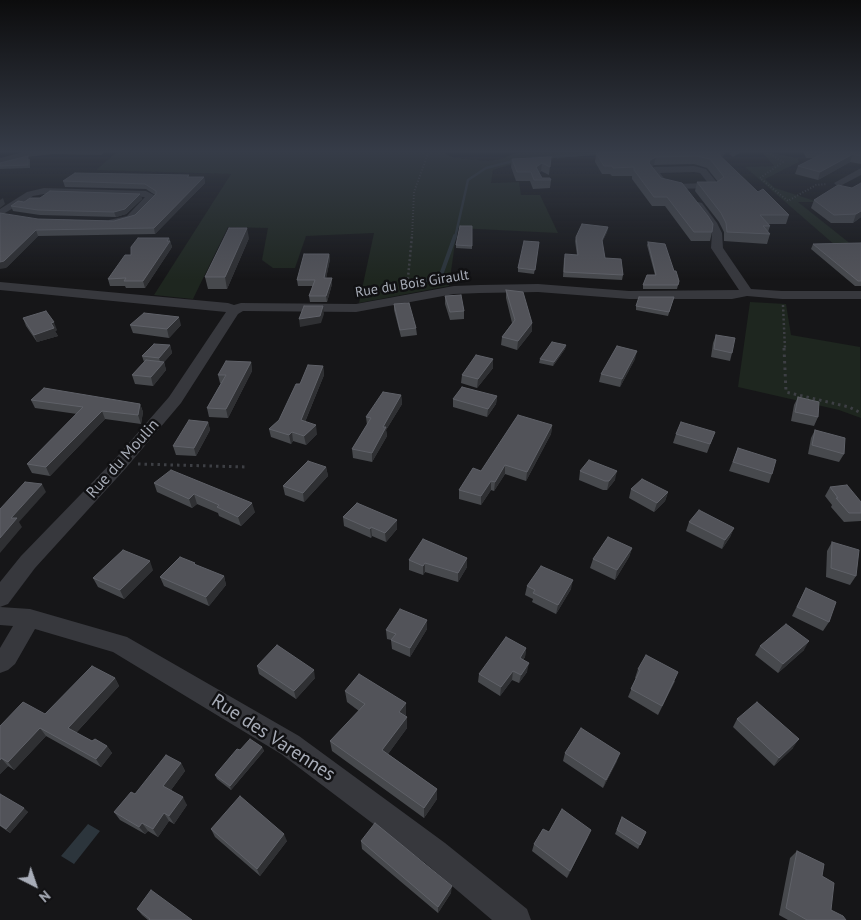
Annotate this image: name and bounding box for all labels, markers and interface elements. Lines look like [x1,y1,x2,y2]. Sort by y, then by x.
street label: Rue du Bois Girault [354,267,470,301]
street label: Rue du Moulin [83,416,163,502]
street label: Rue des Varennes [207,690,339,786]
north arrow [10,860,60,910]
text: N [35,887,54,906]

